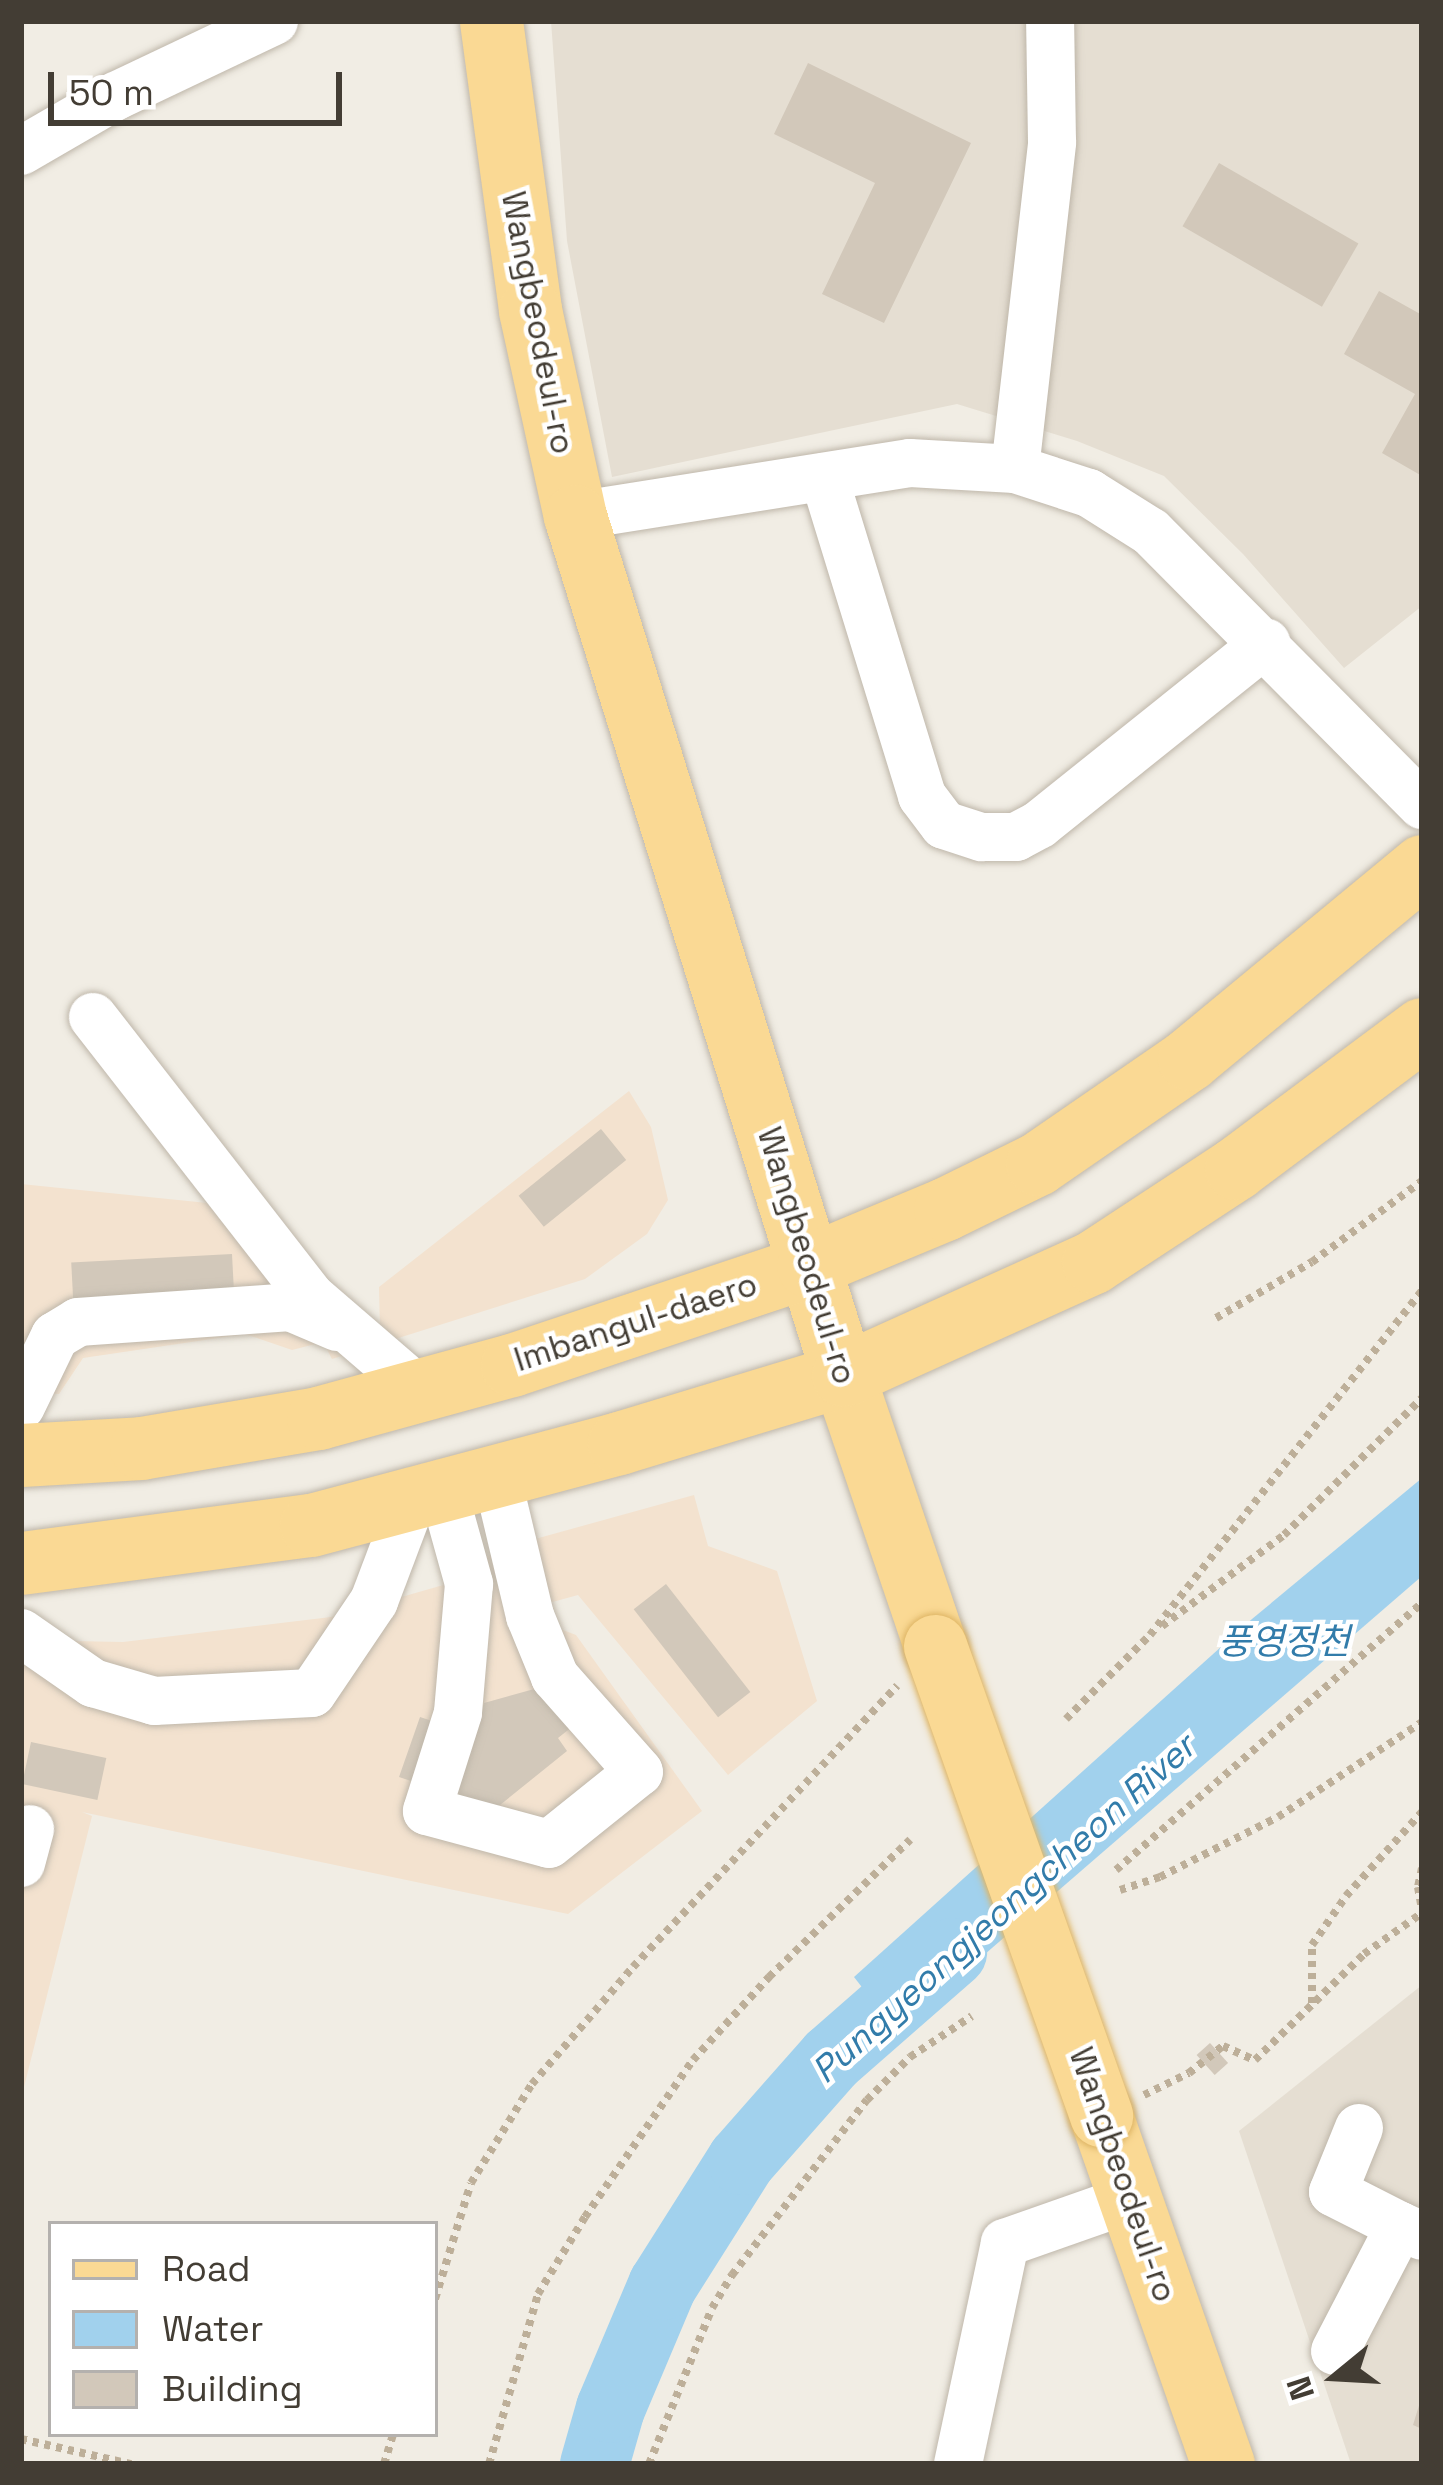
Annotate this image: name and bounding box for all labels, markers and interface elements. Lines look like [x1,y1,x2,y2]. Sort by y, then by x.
scale bar [54,48,348,122]
text: 50 m [69,70,154,116]
street label: Wangbeodeul-ro [492,188,582,458]
street label: Wangbeodeul-ro [748,1123,864,1389]
street label: Imbangul-daero [510,1265,762,1381]
water label: 풍영정천 [1218,1621,1350,1665]
water label: Pungyeongjeongcheon River [803,1725,1205,2093]
street label: Wangbeodeul-ro [1060,2043,1184,2307]
legend [48,2221,438,2437]
text: Road [162,2246,250,2292]
text: Water [162,2306,263,2352]
north arrow [1275,2317,1395,2437]
text: Building [162,2366,303,2412]
text: N [1277,2371,1324,2405]

